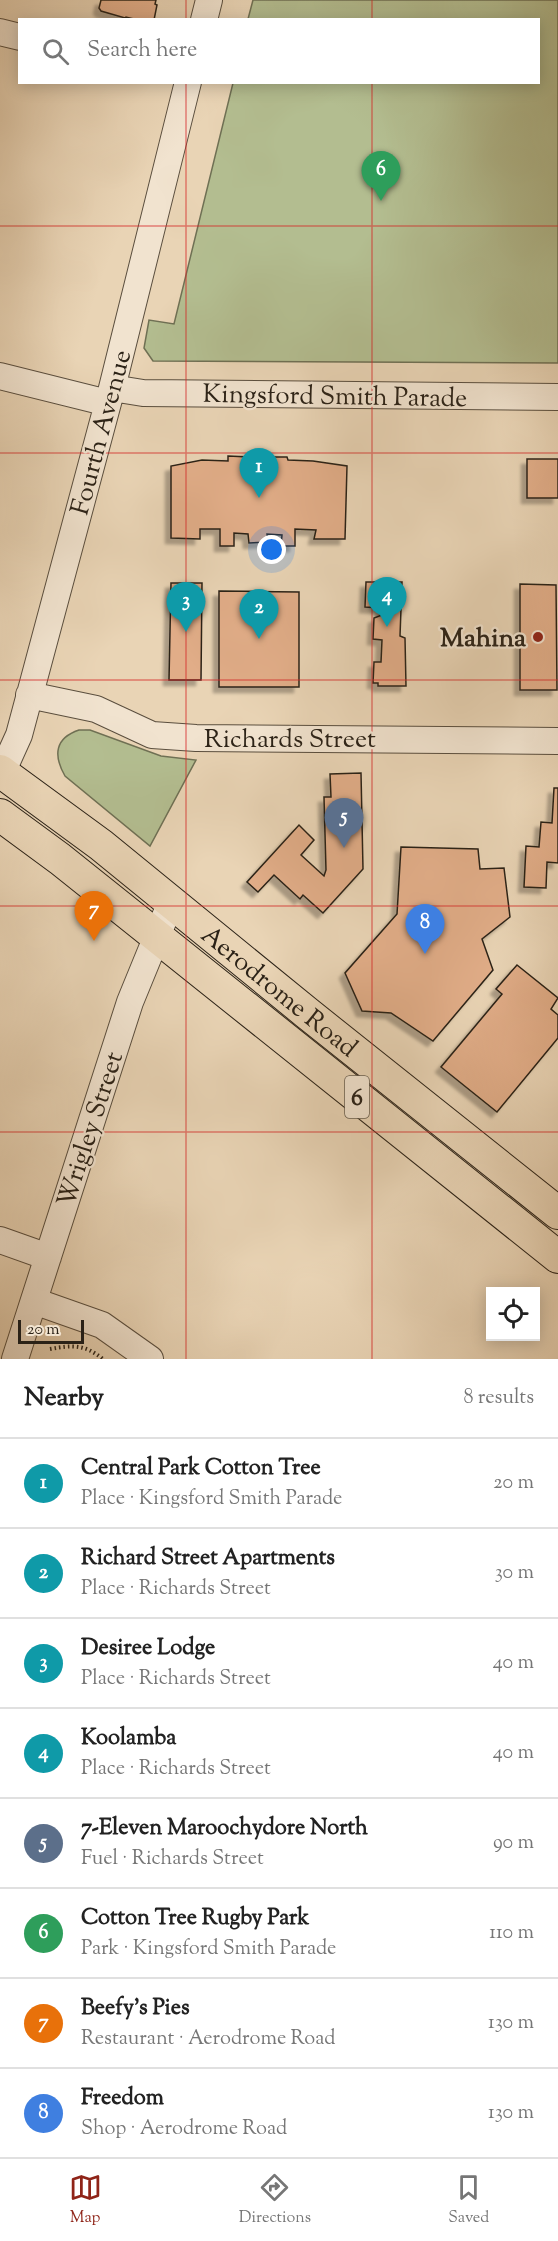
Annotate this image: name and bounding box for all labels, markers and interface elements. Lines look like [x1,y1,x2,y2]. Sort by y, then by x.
search box [18,18,540,84]
icon: search [39,35,72,68]
text: Search here [87,35,197,67]
pin: 6 [362,152,400,201]
street label: Fourth Avenue [63,346,142,519]
street label: Kingsford Smith Parade [202,377,468,418]
pin: 1 [240,448,278,498]
your location [257,535,286,564]
pin: 4 [368,578,406,627]
pin: 3 [166,582,206,632]
pin: 2 [240,590,278,639]
place label: Mahina [440,621,526,658]
marker: Mahina [531,630,545,644]
street label: Richards Street [204,722,376,759]
pin: 5 [324,798,364,848]
pin: 7 [74,892,113,941]
pin: 8 [406,904,444,954]
street label: Aerodrome Road [192,918,365,1068]
street label: Wrigley Street [49,1047,134,1212]
road number: 6 [345,1076,369,1118]
map controls [486,1287,540,1341]
button: locate [486,1287,540,1341]
scale bar [18,1317,84,1344]
text: 20 m [27,1319,60,1342]
text: Nearby [24,1380,104,1417]
text: 8 results [463,1384,534,1413]
text: Central Park Cotton Tree [81,1453,321,1485]
text: 1 [40,1469,47,1498]
text: 20 m [493,1469,534,1498]
text: Place · Kingsford Smith Parade [81,1485,342,1514]
text: Richard Street Apartments [81,1543,335,1575]
text: 2 [39,1559,48,1588]
text: 30 m [495,1559,534,1588]
text: Place · Richards Street [81,1575,271,1604]
text: Desiree Lodge [81,1633,215,1665]
text: 3 [39,1649,48,1678]
text: 40 m [493,1649,534,1678]
text: Place · Richards Street [81,1665,271,1694]
text: Koolamba [81,1723,176,1755]
text: 4 [38,1739,49,1768]
text: 40 m [493,1739,534,1768]
text: Place · Richards Street [81,1755,271,1784]
text: 7-Eleven Maroochydore North [81,1813,368,1845]
text: 5 [40,1829,47,1858]
text: 90 m [493,1829,534,1858]
text: Fuel · Richards Street [81,1845,264,1874]
text: Cotton Tree Rugby Park [81,1903,309,1935]
text: 6 [39,1919,48,1948]
text: 110 m [489,1919,534,1948]
text: Park · Kingsford Smith Parade [81,1935,336,1964]
text: Beefy's Pies [81,1993,190,2025]
text: 7 [38,2009,49,2038]
text: 130 m [488,2009,534,2038]
text: Restaurant · Aerodrome Road [81,2025,335,2054]
text: Freedom [81,2083,164,2115]
text: 8 [39,2099,49,2128]
text: 130 m [488,2099,534,2128]
text: Shop · Aerodrome Road [81,2115,287,2144]
tab: Map [69,2171,102,2230]
tab: Directions [239,2171,311,2230]
tab: Saved [448,2171,489,2230]

